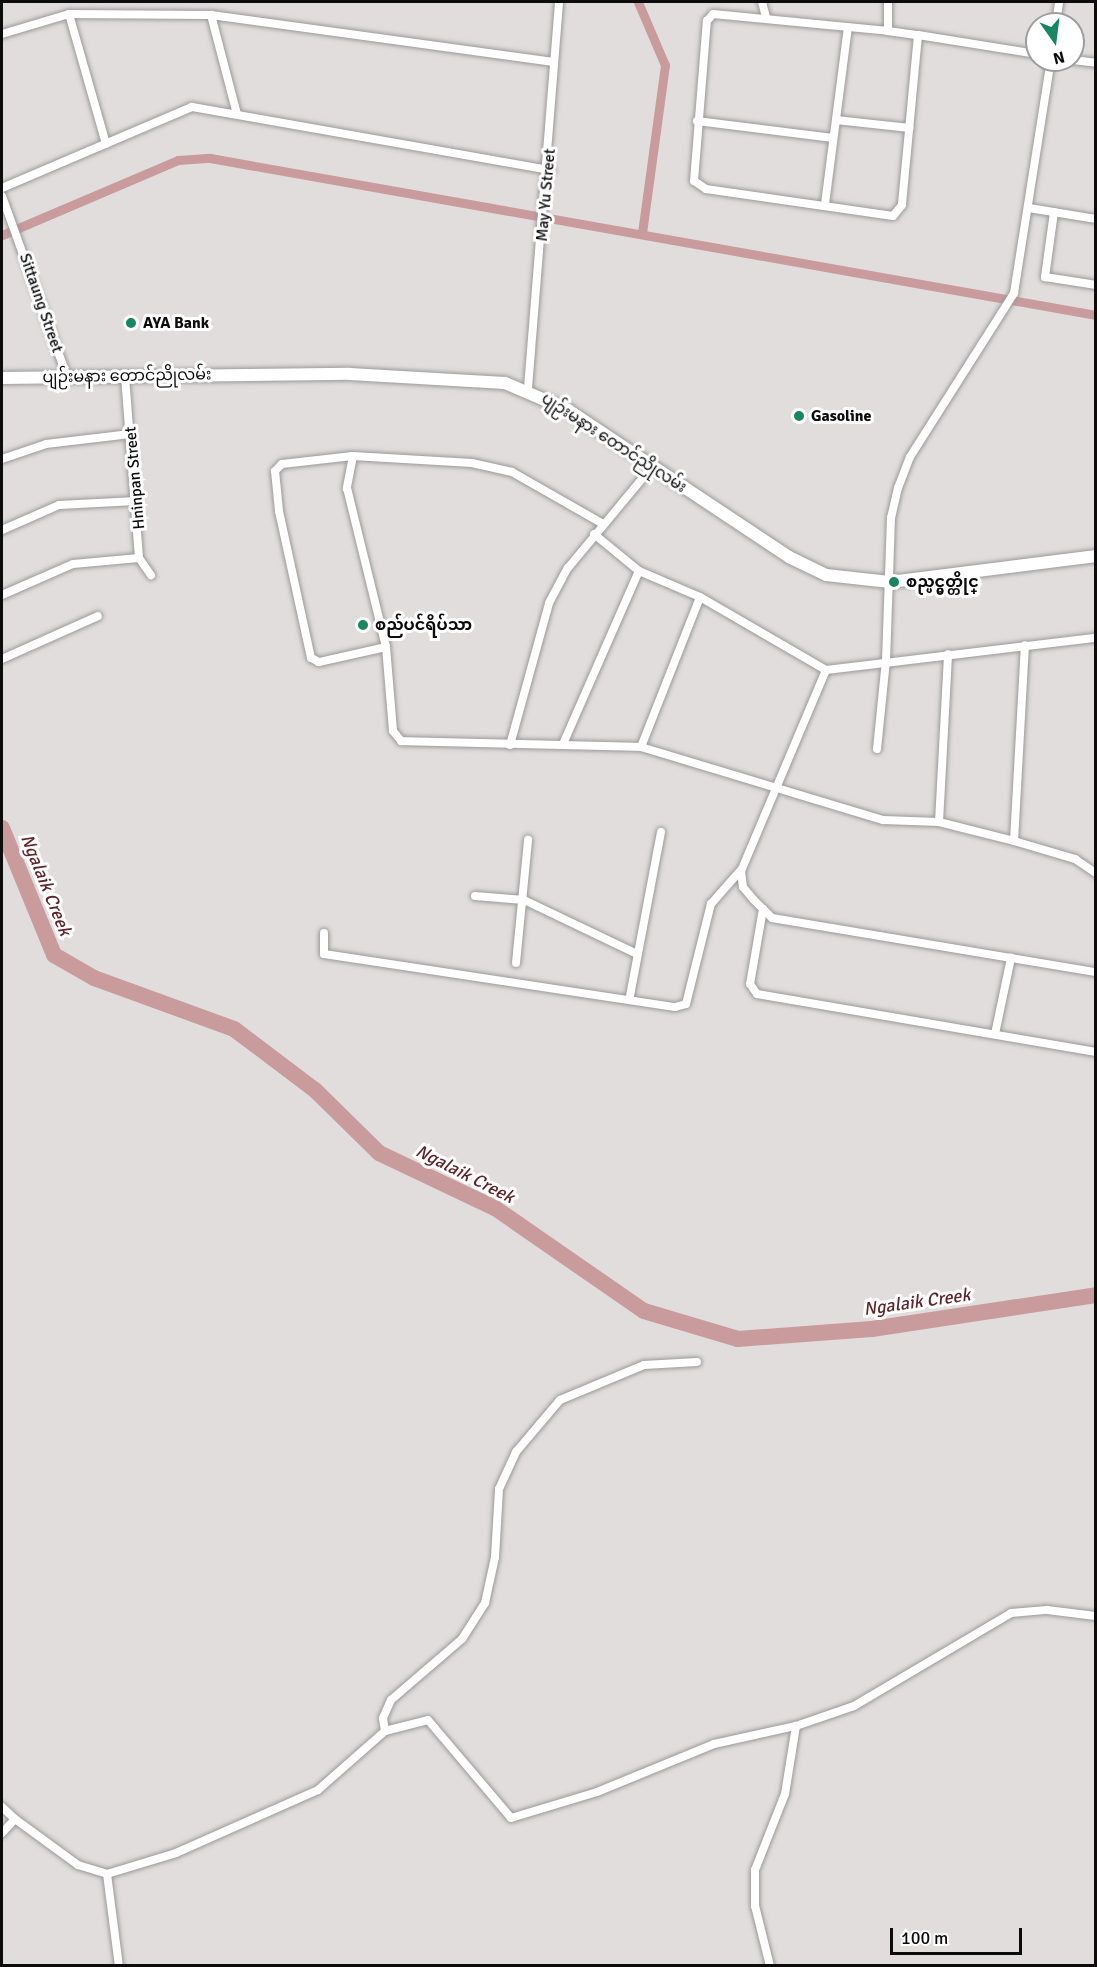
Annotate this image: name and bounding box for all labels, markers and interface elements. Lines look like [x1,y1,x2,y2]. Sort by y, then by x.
north arrow [1025,12,1085,72]
text: N [1051,46,1067,69]
street label: May Yu Street [532,148,560,242]
street label: Sittaung Street [15,251,67,355]
place label: AYA Bank [143,313,209,333]
marker: AYA Bank [124,316,138,330]
street label: ပျဉ်းမနား တောင်ညိုလမ်း [42,365,212,387]
street label: ပျဉ်းမနား တောင်ညိုလမ်း [538,389,690,497]
place label: Gasoline [811,406,871,426]
marker: Gasoline [792,409,806,423]
street label: Hninpan Street [121,426,149,530]
place label: စည္ပင္မွတ္တိုင္ [906,572,979,592]
marker: စည္ပင္မွတ္တိုင္ [887,575,901,589]
place label: စည်ပင်ရိပ်သာ [375,615,472,635]
marker: စည်ပင်ရိပ်သာ [356,618,370,632]
water label: Ngalaik Creek [16,831,76,939]
water label: Ngalaik Creek [412,1140,518,1208]
water label: Ngalaik Creek [862,1284,972,1320]
scale bar [893,1916,1025,1954]
text: 100 m [901,1927,948,1949]

